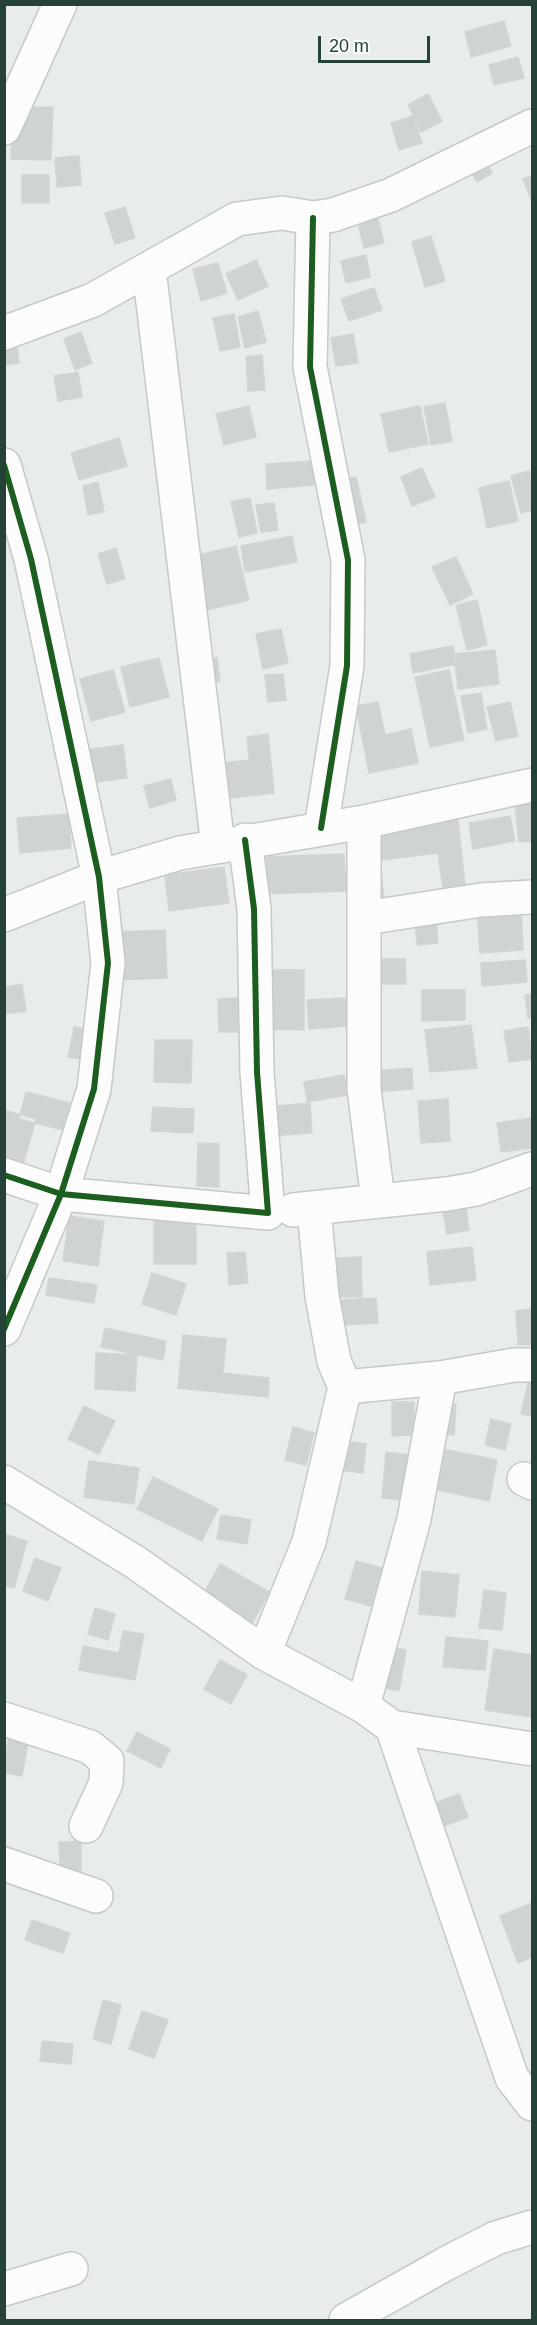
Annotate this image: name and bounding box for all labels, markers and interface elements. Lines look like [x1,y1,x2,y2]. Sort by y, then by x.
scale bar [321,24,434,62]
text: 20 m [329,36,369,56]

